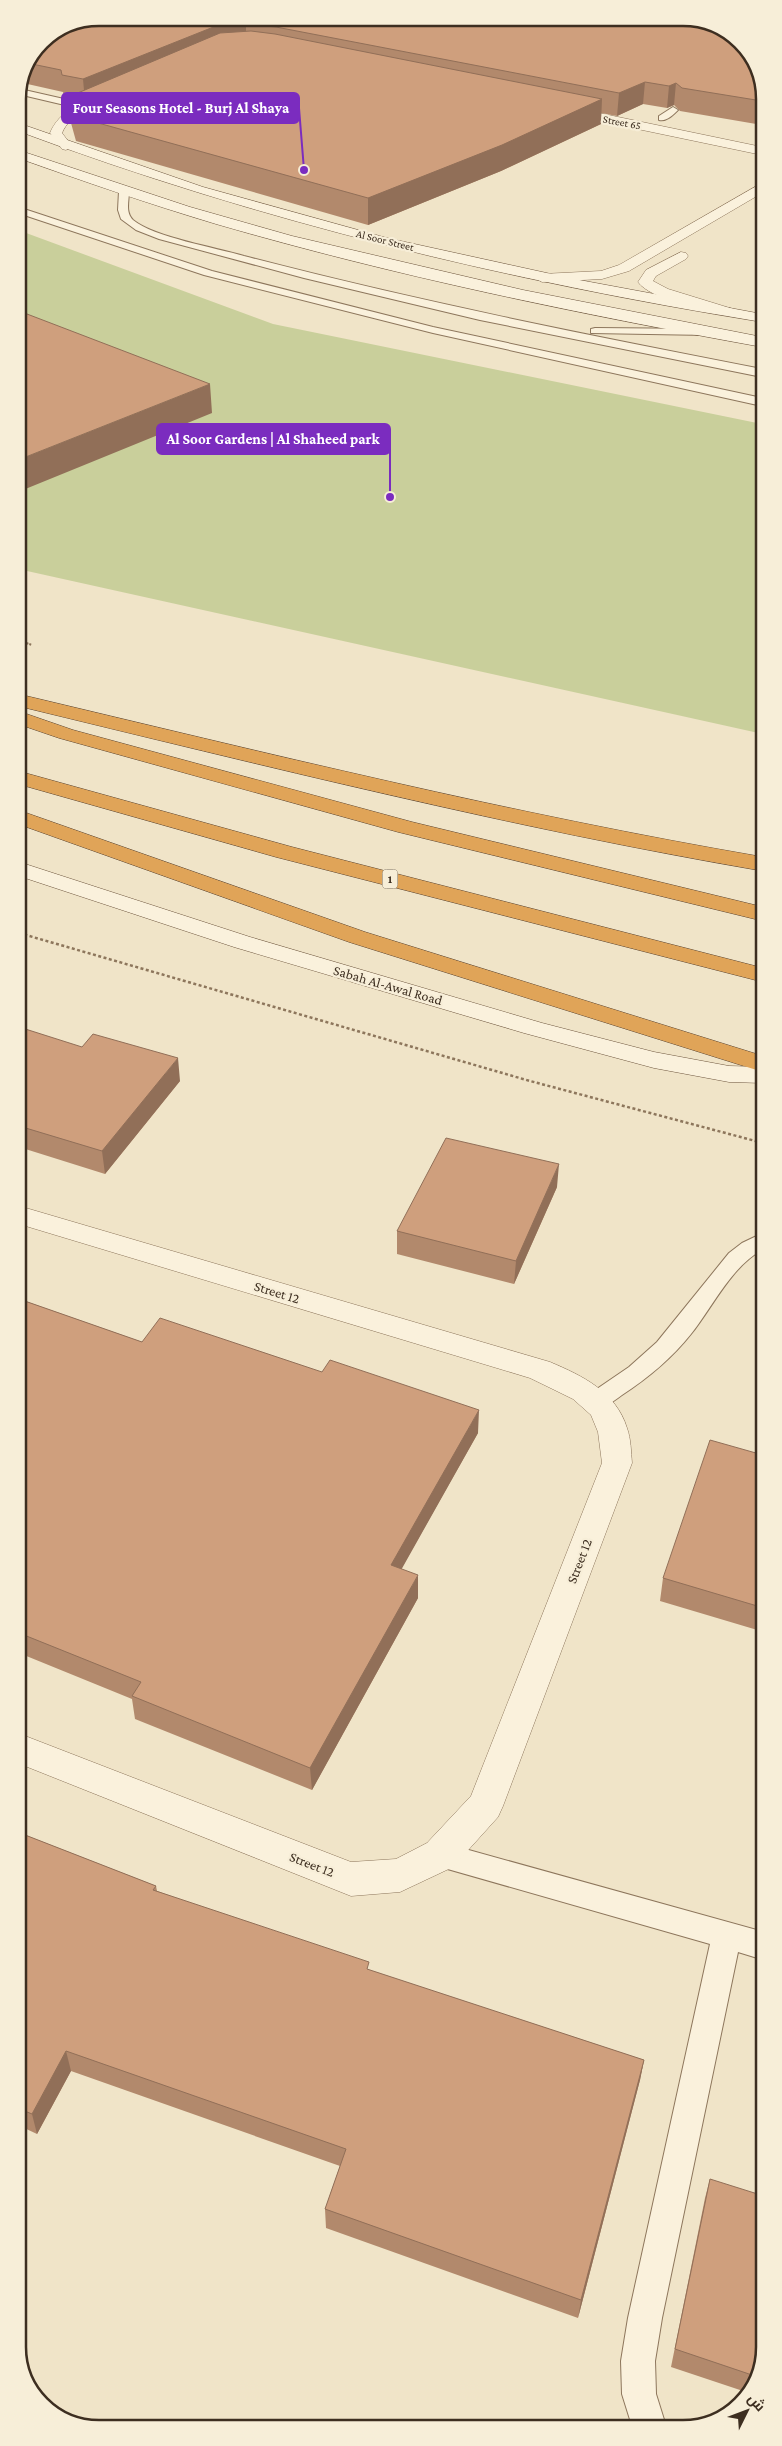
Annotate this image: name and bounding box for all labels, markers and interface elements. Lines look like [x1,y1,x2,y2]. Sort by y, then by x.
callout: Four Seasons Hotel - Burj Al Shaya [62,93,299,123]
text: Four Seasons Hotel - Burj Al Shaya [73,100,290,117]
street label: Street 65 [602,112,642,132]
street label: Al Soor Street [355,227,415,253]
callout: Al Soor Gardens | Al Shaheed park [157,424,390,454]
text: Al Soor Gardens | Al Shaheed park [165,431,380,447]
road number: 1 [382,870,398,889]
street label: Sabah Al-Awal Road [332,962,445,1008]
street label: Street 12 [252,1278,302,1307]
street label: Street 12 [563,1536,595,1586]
street label: Street 12 [287,1848,337,1880]
north arrow [722,2386,772,2436]
text: ش [744,2390,769,2415]

